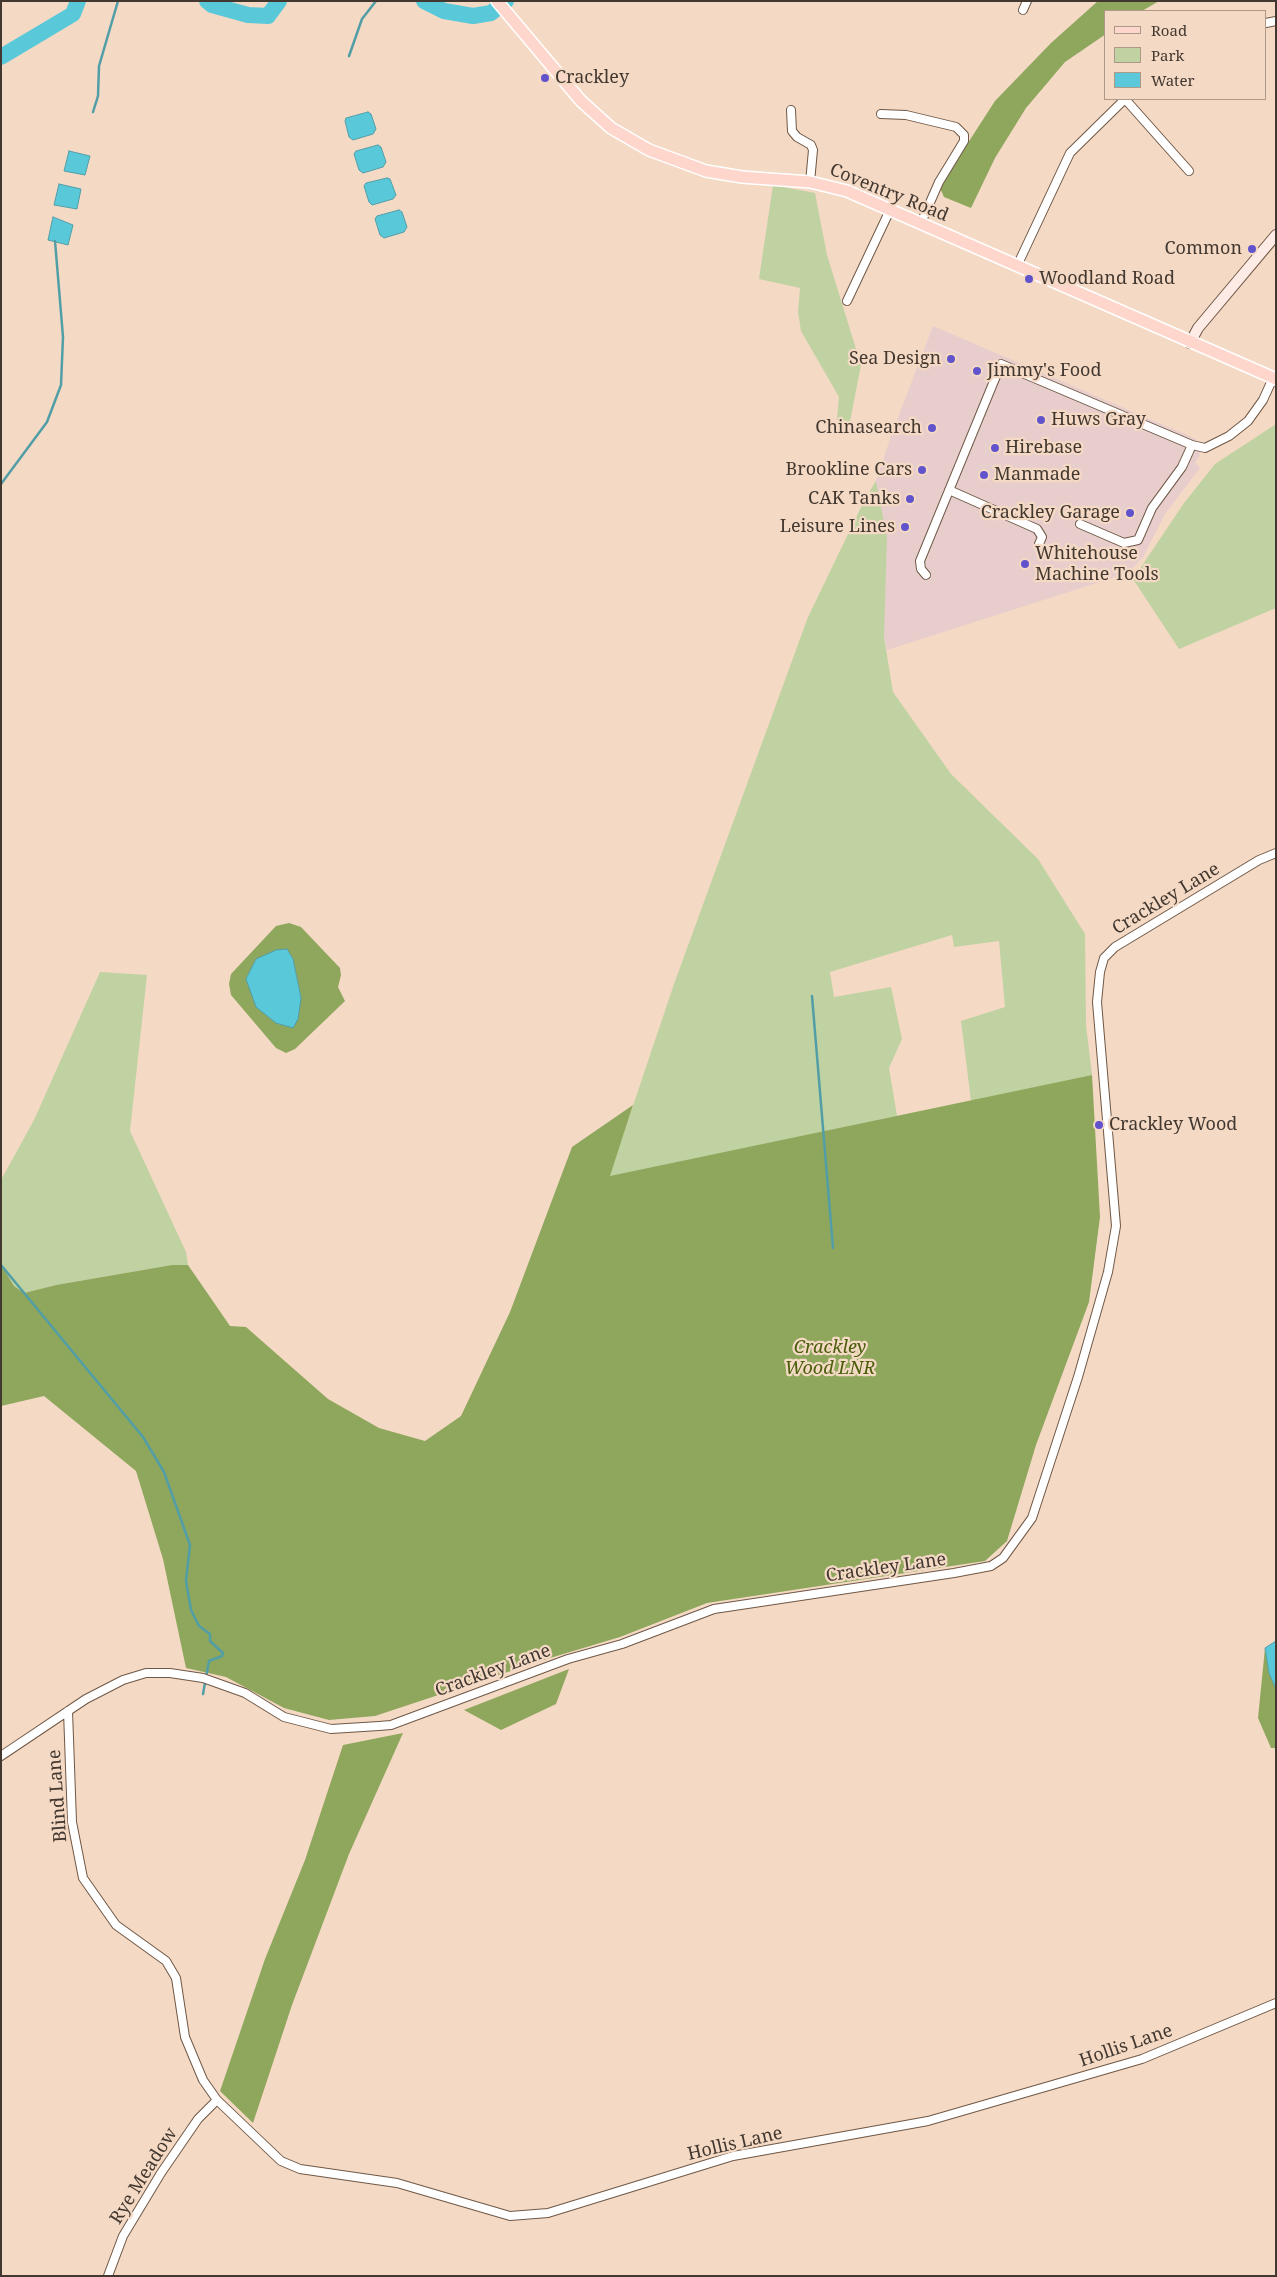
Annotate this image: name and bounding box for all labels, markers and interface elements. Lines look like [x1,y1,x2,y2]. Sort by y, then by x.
legend [1104,10,1267,100]
text: Road [1151,20,1187,40]
text: Park [1151,45,1184,65]
place label: Crackley [555,67,629,89]
text: Water [1151,70,1194,90]
marker: Crackley [539,72,551,84]
street label: Coventry Road [826,159,952,227]
place label: Common [1165,238,1242,260]
marker: Common [1246,243,1258,255]
place label: Woodland Road [1039,268,1175,290]
marker: Woodland Road [1023,273,1035,285]
place label: Sea Design [849,348,941,370]
marker: Sea Design [945,353,957,365]
place label: Jimmy's Food [987,360,1101,382]
marker: Jimmy's Food [971,365,983,377]
place label: Huws Gray [1051,409,1146,431]
marker: Huws Gray [1035,414,1047,426]
place label: Chinasearch [815,417,922,439]
marker: Chinasearch [926,422,938,434]
place label: Hirebase [1005,437,1082,459]
marker: Hirebase [989,442,1001,454]
place label: Brookline Cars [785,459,912,481]
marker: Brookline Cars [916,464,928,476]
place label: Manmade [994,464,1080,486]
marker: Manmade [978,469,990,481]
place label: CAK Tanks [808,488,900,510]
marker: CAK Tanks [904,493,916,505]
place label: Crackley Garage [981,502,1120,524]
marker: Crackley Garage [1124,507,1136,519]
place label: Leisure Lines [780,516,895,538]
marker: Leisure Lines [899,521,911,533]
place label: Whitehouse Machine Tools [1035,543,1159,586]
marker: Whitehouse Machine Tools [1019,558,1031,570]
street label: Crackley Lane [1108,858,1224,940]
place label: Crackley Wood [1109,1114,1237,1136]
marker: Crackley Wood [1093,1119,1105,1131]
park label: Crackley Wood LNR [785,1337,875,1380]
street label: Crackley Lane [824,1549,948,1587]
street label: Crackley Lane [432,1640,554,1702]
street label: Blind Lane [44,1749,72,1843]
street label: Hollis Lane [1077,2020,1175,2072]
street label: Hollis Lane [685,2123,785,2165]
street label: Rye Meadow [106,2124,182,2228]

